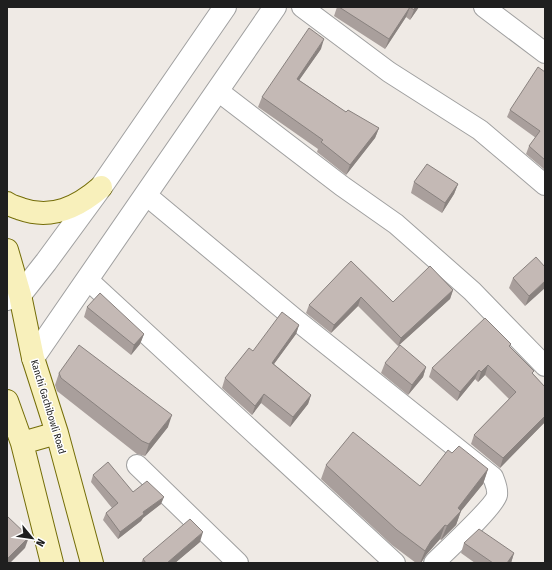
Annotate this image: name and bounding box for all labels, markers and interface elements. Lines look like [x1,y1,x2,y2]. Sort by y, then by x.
street label: Kanchi Gachibowli Road [28,358,68,456]
north arrow [12,518,52,558]
text: N [33,537,48,549]

